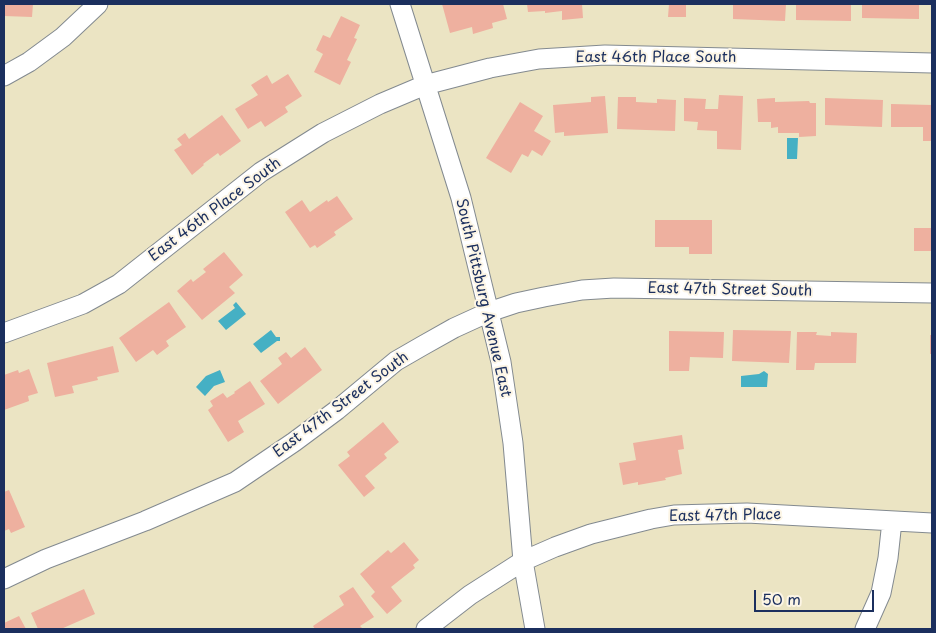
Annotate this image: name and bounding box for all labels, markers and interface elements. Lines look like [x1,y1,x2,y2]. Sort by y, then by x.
street label: East 46th Place South [576,49,736,67]
street label: East 46th Place South [145,154,285,266]
street label: South Pittsburg Avenue East [451,197,515,399]
street label: East 47th Street South [648,280,812,300]
street label: East 47th Street South [270,348,412,462]
street label: East 47th Place [669,506,781,526]
scale bar [756,580,876,612]
text: 50 m [762,587,801,610]

